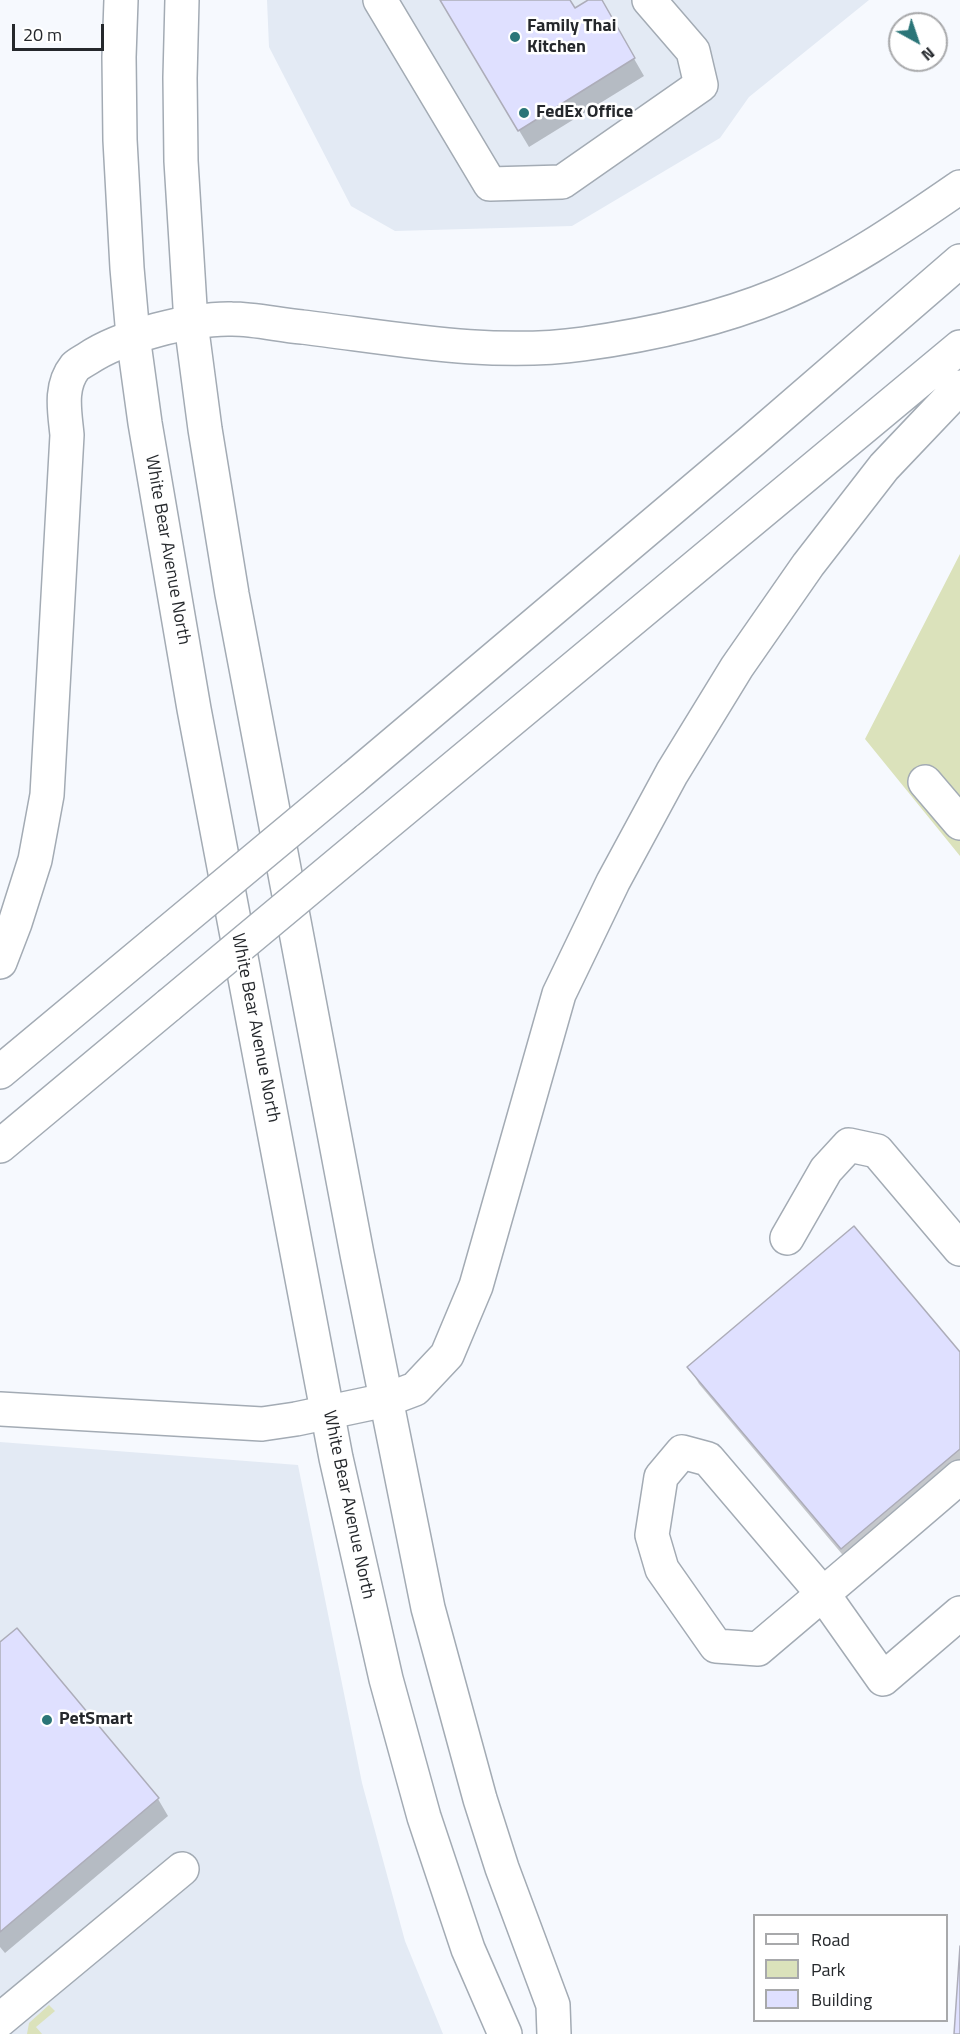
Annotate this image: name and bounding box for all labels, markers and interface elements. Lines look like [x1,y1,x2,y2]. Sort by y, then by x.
scale bar [15,12,106,50]
north arrow [888,12,948,72]
place label: Family Thai Kitchen [527,16,616,58]
text: 20 m [23,21,62,48]
marker: Family Thai Kitchen [508,30,522,44]
text: N [916,41,940,67]
place label: FedEx Office [536,102,633,124]
marker: FedEx Office [517,106,531,120]
street label: White Bear Avenue North [140,453,194,647]
street label: White Bear Avenue North [226,932,284,1124]
street label: White Bear Avenue North [317,1409,379,1601]
place label: PetSmart [59,1709,133,1731]
marker: PetSmart [40,1713,54,1727]
legend [753,1914,948,2022]
text: Road [811,1926,850,1953]
text: Park [811,1956,845,1983]
text: Building [811,1986,872,2013]

